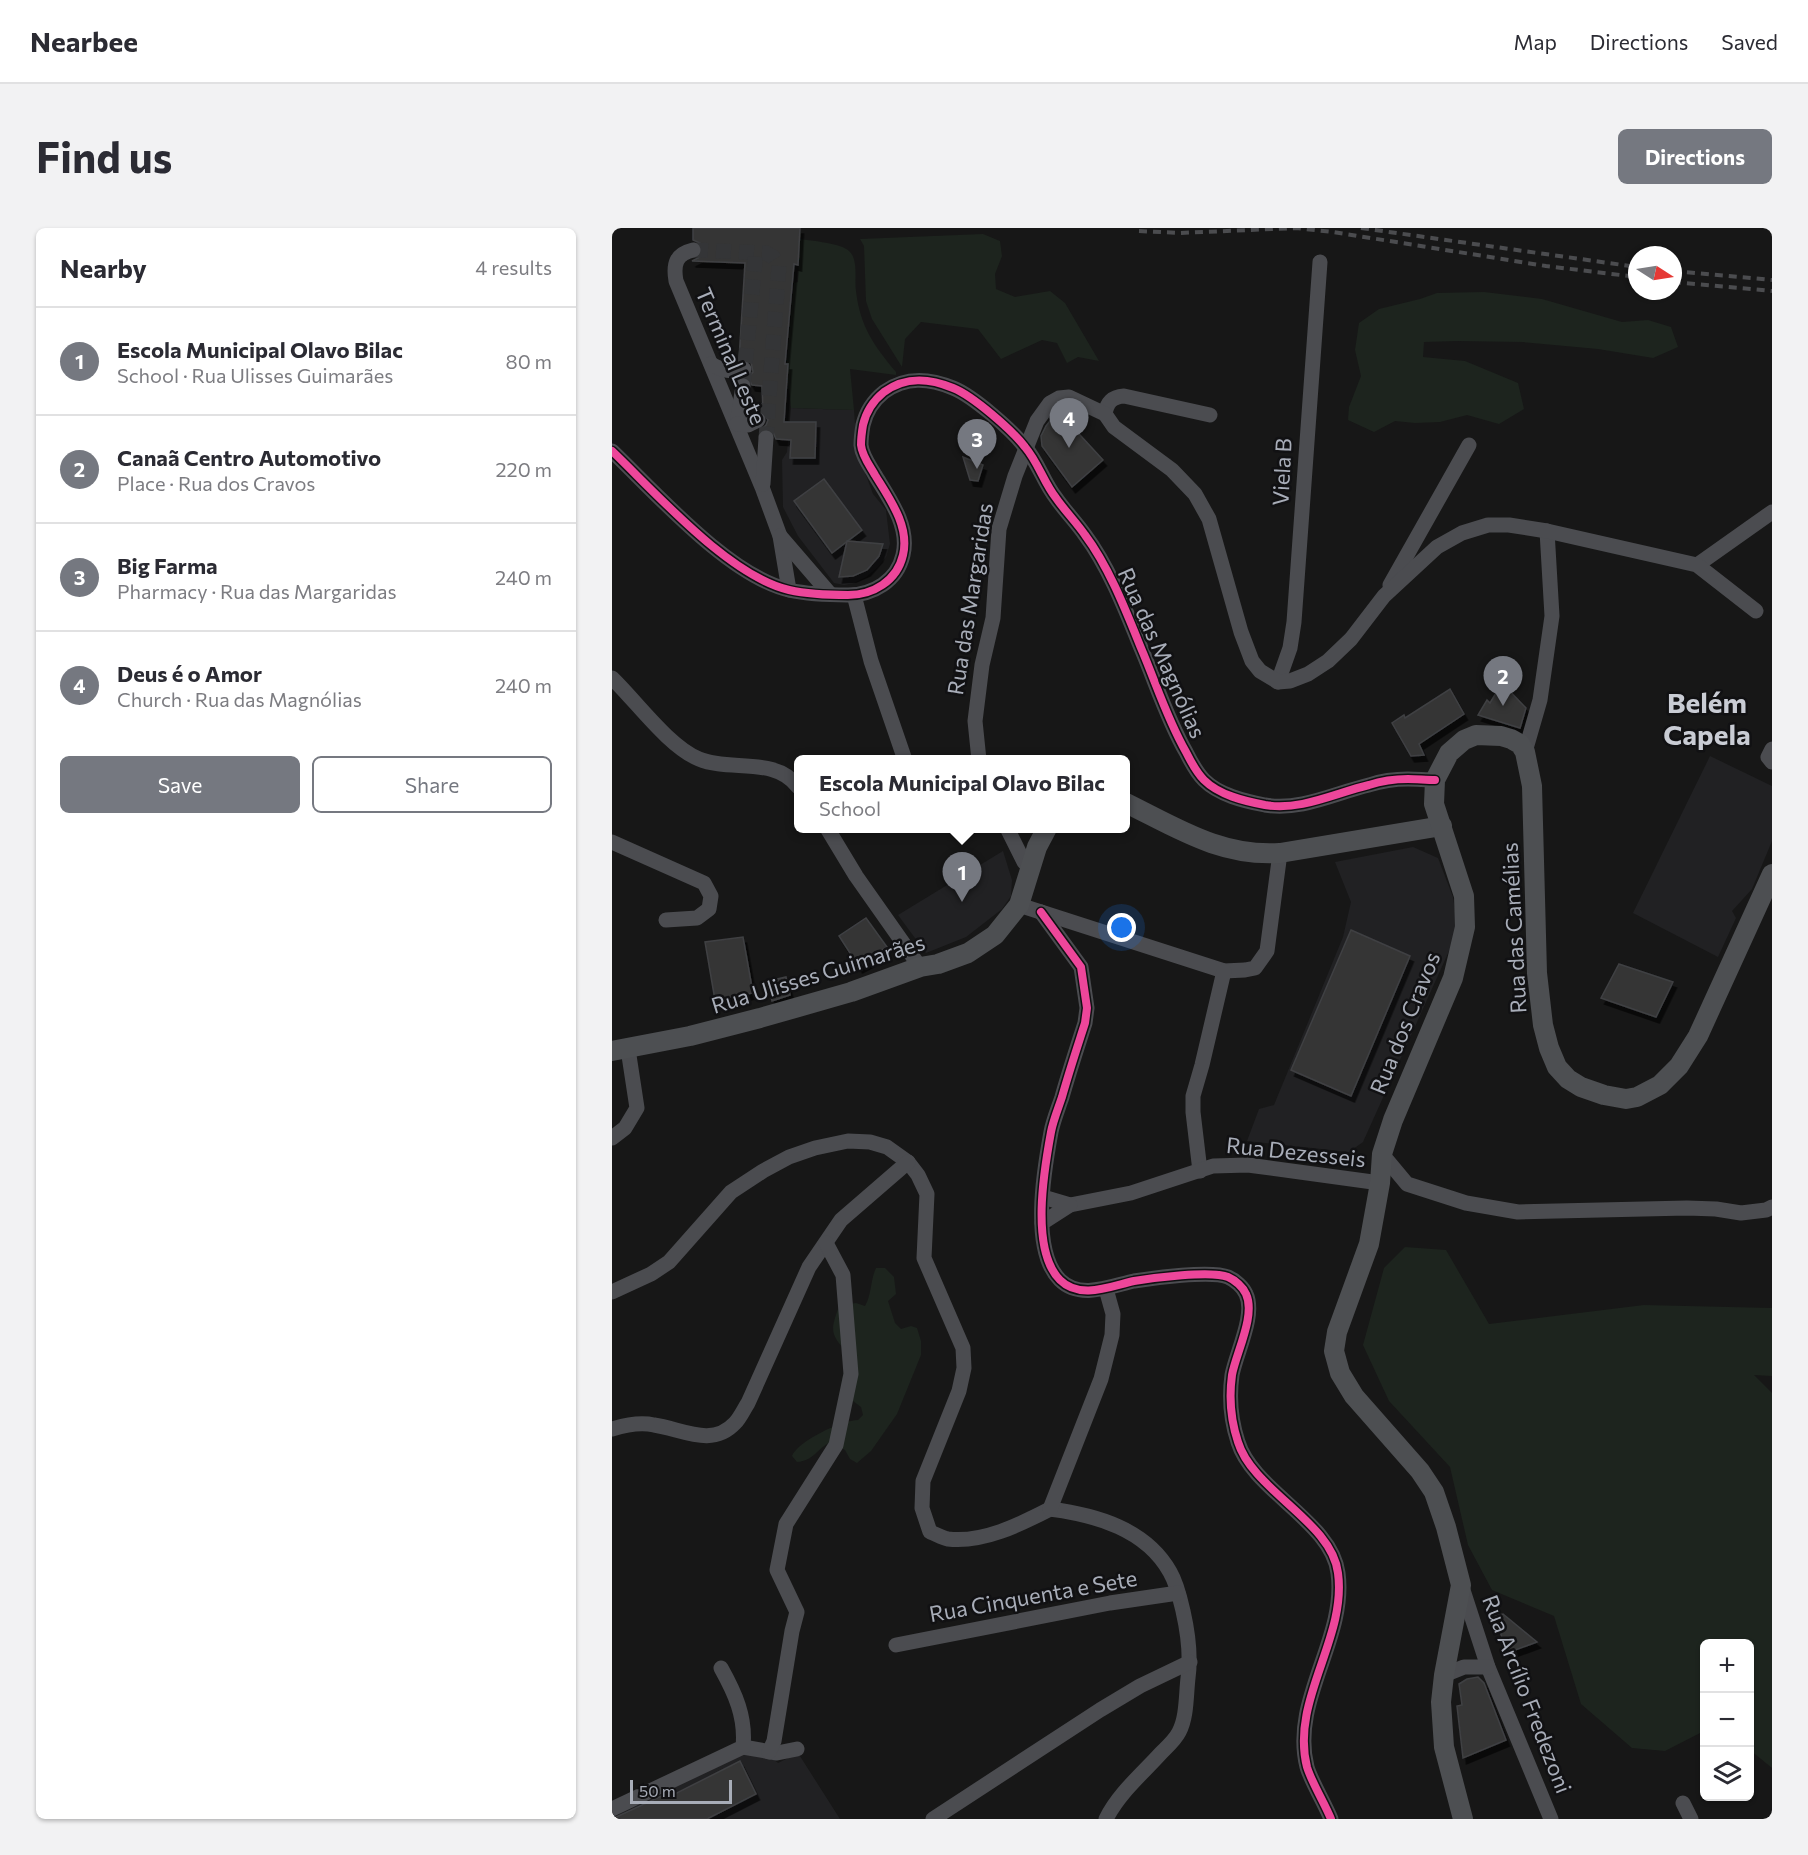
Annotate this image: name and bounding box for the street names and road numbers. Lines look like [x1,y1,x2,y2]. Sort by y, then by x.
street label: Terminal Leste [690,283,772,428]
street label: Viela B [1266,437,1297,507]
street label: Rua das Margaridas [941,501,998,697]
street label: Rua das Magnólias [1113,563,1212,742]
street label: Rua das Camélias [1496,842,1531,1014]
street label: Rua Ulisses Guimarães [708,928,928,1019]
street label: Rua dos Cravos [1364,948,1445,1098]
street label: Rua Dezesseis [1225,1131,1367,1172]
street label: Rua Cinquenta e Sete [927,1564,1139,1627]
street label: Rua Arcílio Fredezoni [1477,1591,1578,1797]

